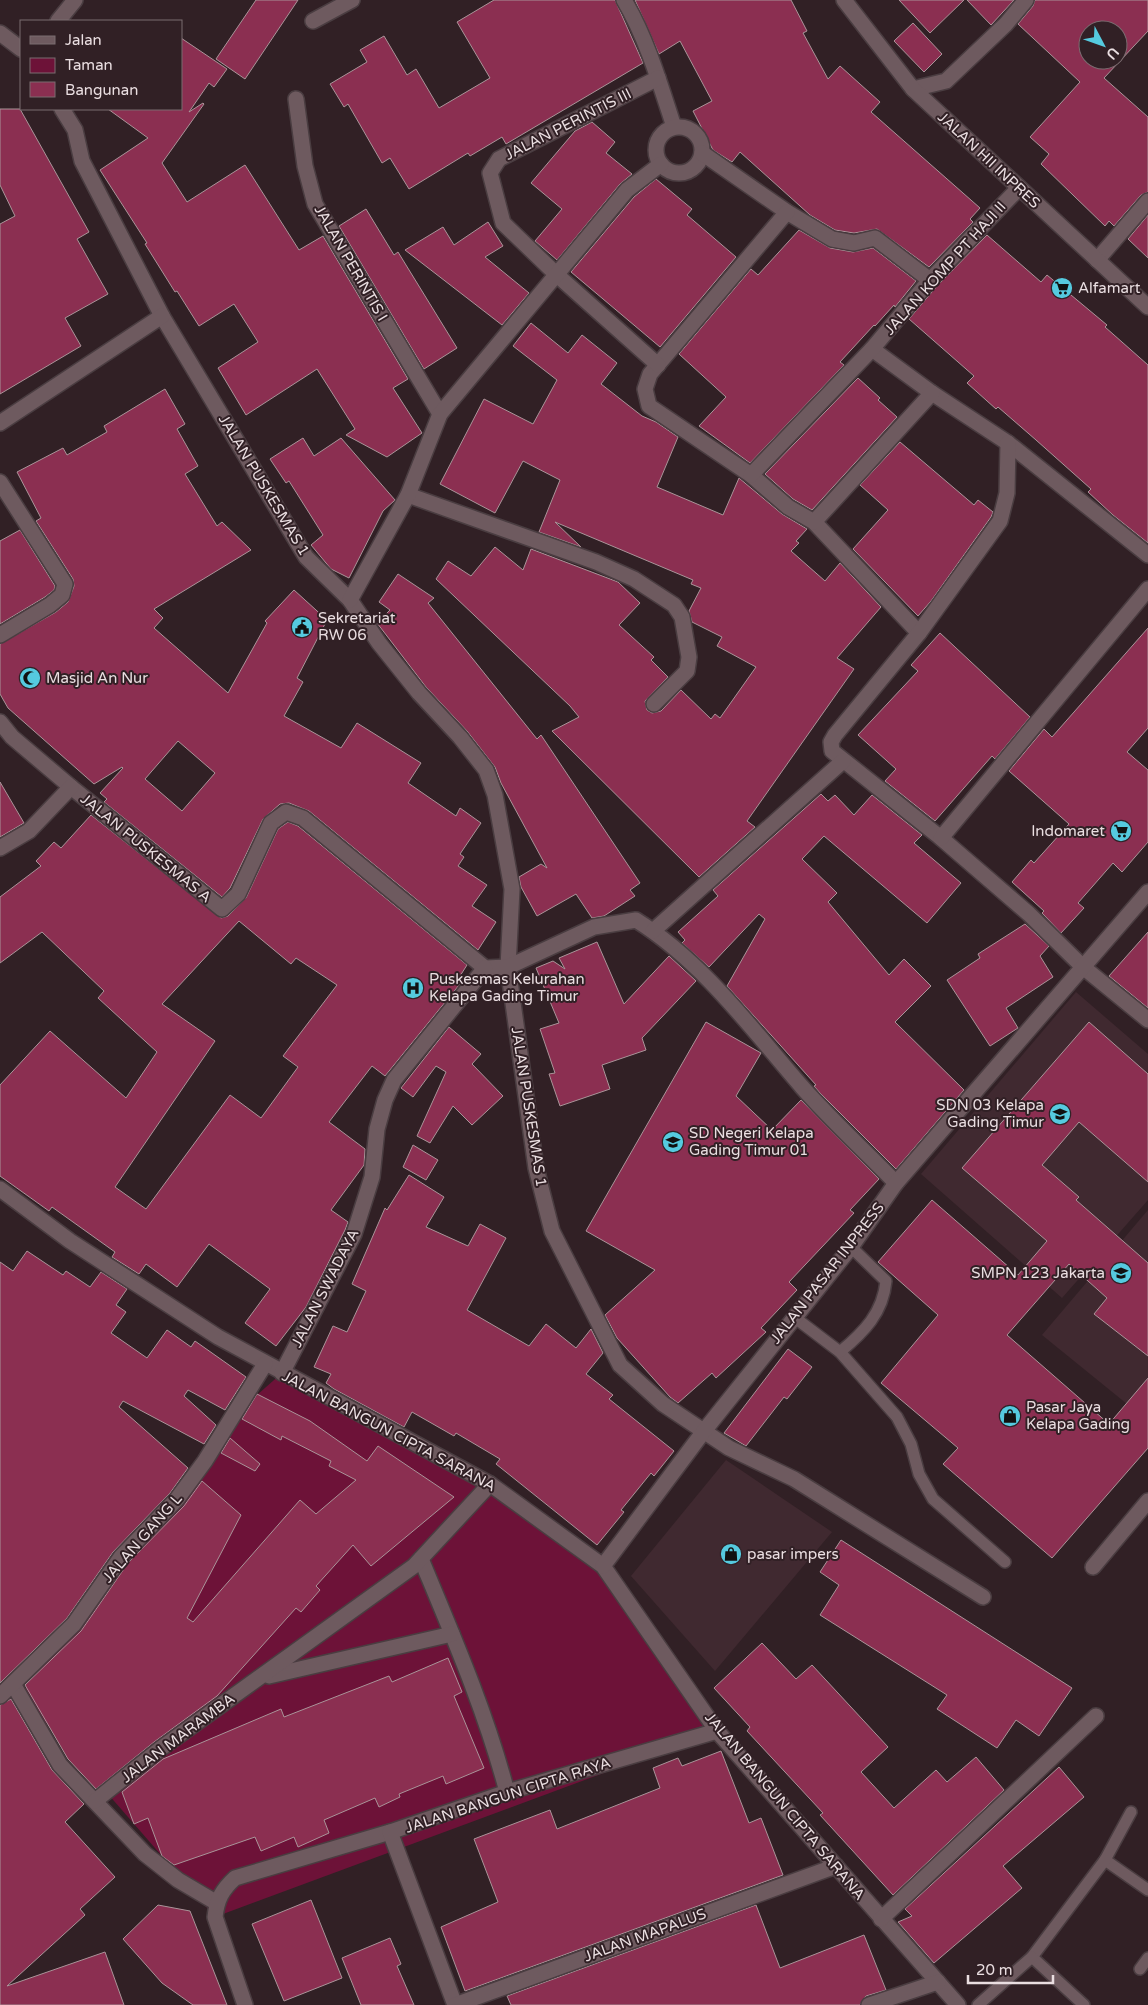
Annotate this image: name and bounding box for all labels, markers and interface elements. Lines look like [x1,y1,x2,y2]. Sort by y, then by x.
legend [20,20,182,110]
north arrow [1078,20,1128,70]
text: Jalan [65,31,102,49]
text: U [1103,44,1122,63]
text: Taman [65,56,113,74]
text: Bangunan [65,81,138,99]
street label: JALAN PERINTIS III [502,84,634,164]
street label: JALAN HII INPRES [934,108,1044,212]
street label: JALAN KOMP PT HAJI II [880,198,1010,338]
street label: JALAN PERINTIS I [310,202,392,324]
supermarket icon: Alfamart [1050,276,1074,300]
place label: Alfamart [1078,279,1141,297]
street label: JALAN PUSKESMAS 1 [215,411,313,559]
place label: Sekretariat RW 06 [318,609,396,644]
public building icon: Sekretariat RW 06 [290,615,314,639]
mosque icon: Masjid An Nur [18,666,42,690]
place label: Masjid An Nur [46,669,148,687]
street label: JALAN PUSKESMAS A [77,790,215,906]
supermarket icon: Indomaret [1109,819,1133,843]
place label: Indomaret [1031,822,1105,840]
place label: Puskesmas Kelurahan Kelapa Gading Timur [429,970,585,1005]
hospital icon: Puskesmas Kelurahan Kelapa Gading Timur [401,976,425,1000]
street label: JALAN PUSKESMAS 1 [507,1026,551,1188]
place label: SDN 03 Kelapa Gading Timur [936,1096,1044,1131]
school or university icon: SDN 03 Kelapa Gading Timur [1048,1102,1072,1126]
place label: SD Negeri Kelapa Gading Timur 01 [689,1124,814,1159]
school or university icon: SD Negeri Kelapa Gading Timur 01 [661,1130,685,1154]
street label: JALAN PASAR INPRESS [766,1199,888,1347]
street label: JALAN SWADAYA [287,1226,363,1350]
school or university icon: SMPN 123 Jakarta [1109,1261,1133,1285]
place label: SMPN 123 Jakarta [971,1264,1105,1282]
street label: JALAN BANGUN CIPTA SARANA [279,1367,499,1495]
place label: Pasar Jaya Kelapa Gading [1026,1398,1130,1433]
shop icon: Pasar Jaya Kelapa Gading [998,1404,1022,1428]
street label: JALAN GANG L [98,1490,186,1586]
shop icon: pasar impers [719,1542,743,1566]
place label: pasar impers [747,1545,839,1563]
street label: JALAN MARAMBA [118,1690,238,1786]
street label: JALAN BANGUN CIPTA SARANA [701,1708,869,1904]
street label: JALAN BANGUN CIPTA RAYA [403,1753,613,1837]
street label: JALAN MAPALUS [581,1904,709,1966]
scale bar [968,1952,1053,1984]
text: 20 m [976,1961,1013,1979]

